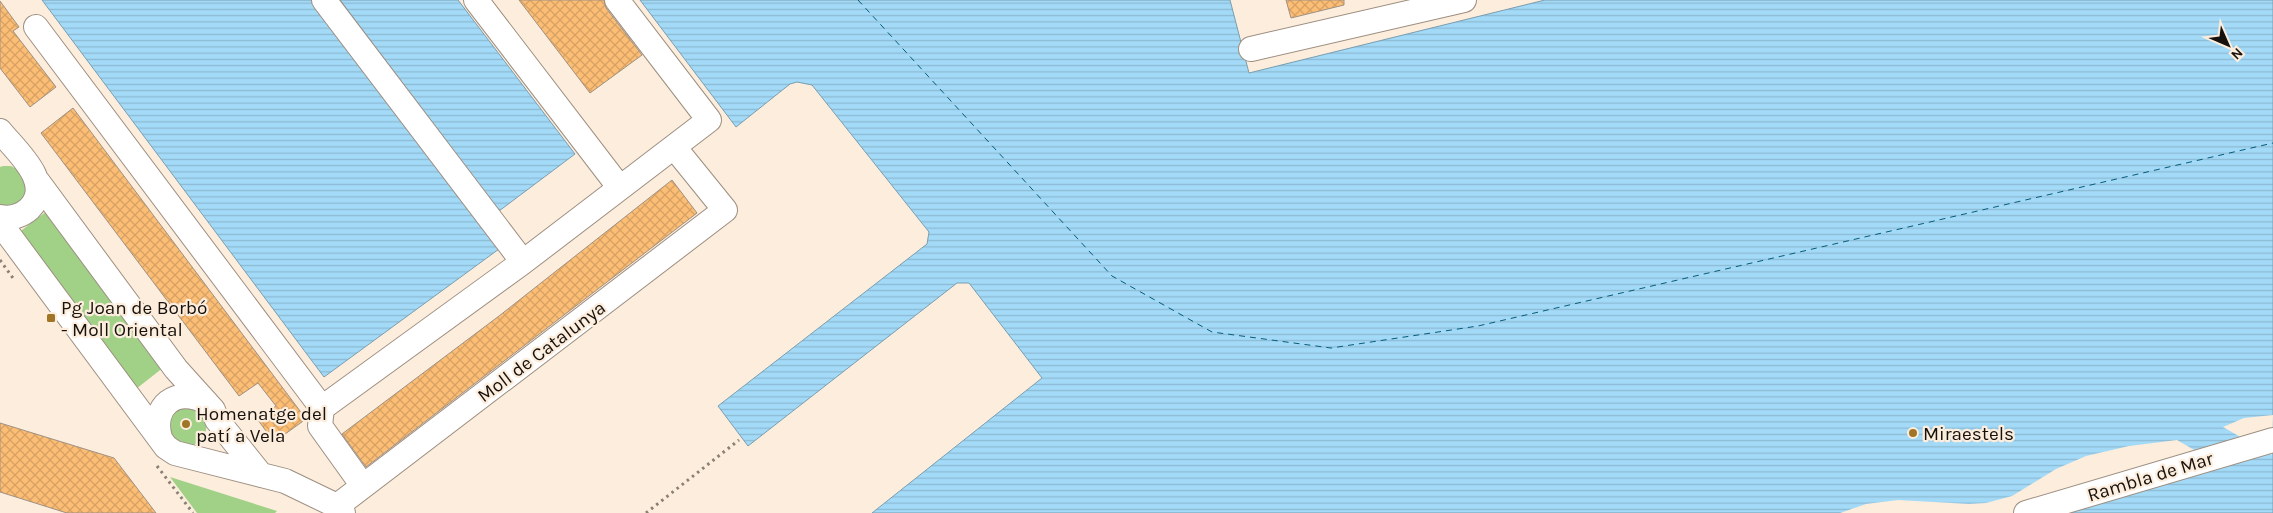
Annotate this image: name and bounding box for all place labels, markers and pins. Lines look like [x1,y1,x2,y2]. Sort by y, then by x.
place label: Pg Joan de Borbó - Moll Oriental [61,297,207,341]
marker: Pg Joan de Borbó - Moll Oriental [45,312,57,324]
place label: Homenatge del patí a Vela [196,403,327,447]
marker: Homenatge del patí a Vela [180,418,192,430]
place label: Miraestels [1923,423,2014,445]
marker: Miraestels [1907,427,1919,439]

